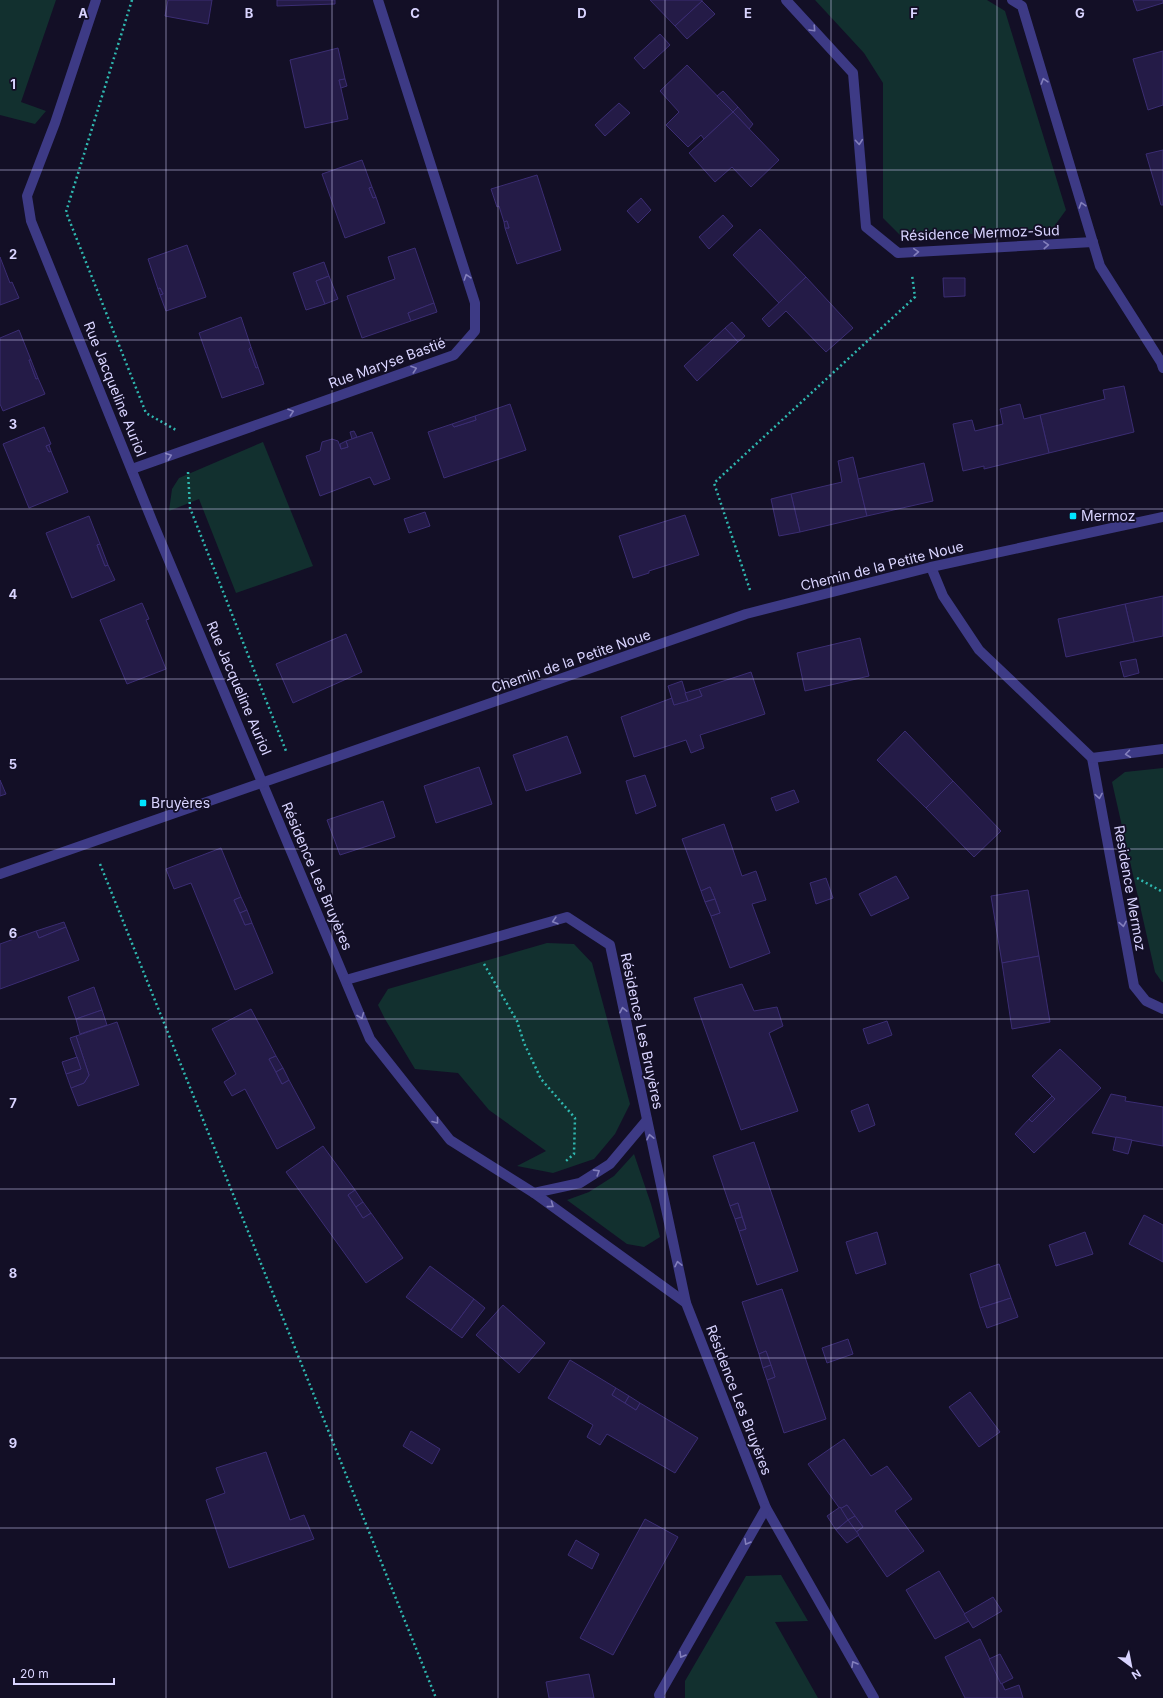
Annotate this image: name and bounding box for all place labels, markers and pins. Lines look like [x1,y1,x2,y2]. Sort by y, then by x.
place label: Mermoz [1081,507,1135,524]
marker: Mermoz [1068,511,1078,521]
place label: Bruyères [151,794,210,811]
marker: Bruyères [138,798,148,808]

